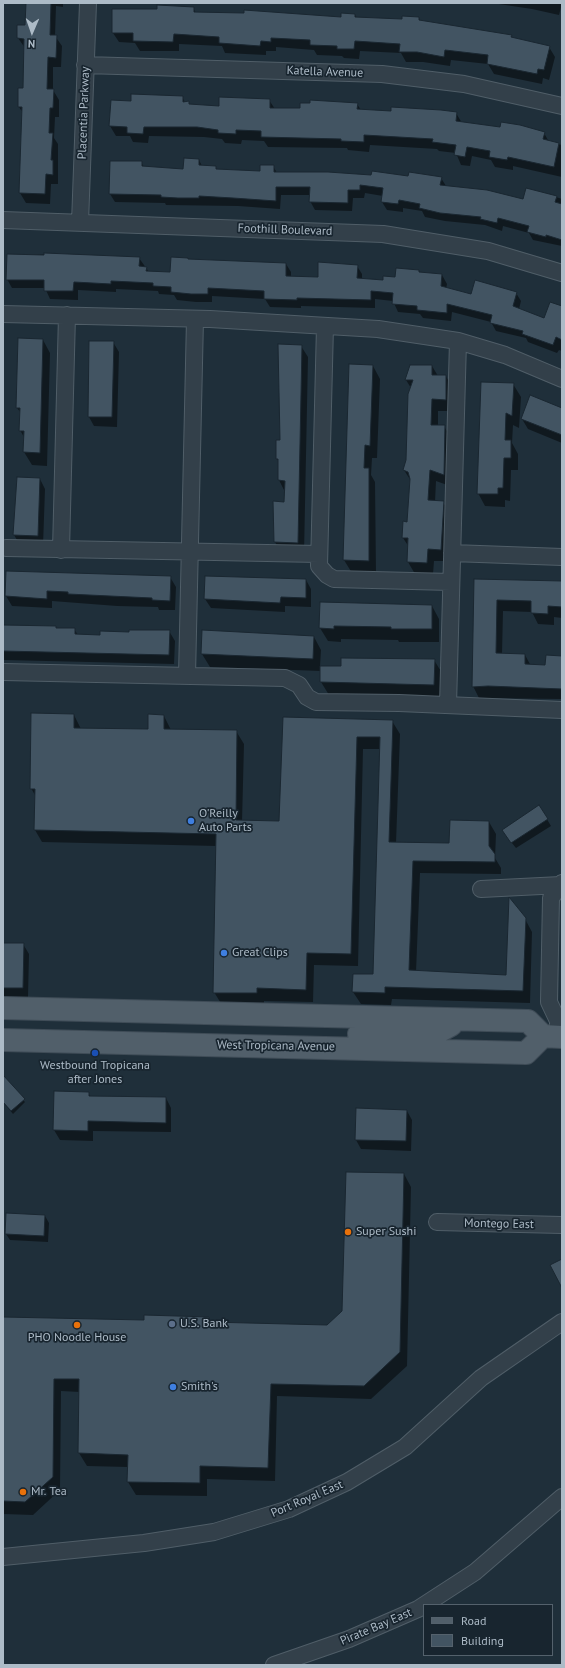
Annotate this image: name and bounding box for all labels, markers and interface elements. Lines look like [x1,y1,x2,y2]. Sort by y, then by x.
north arrow [12,12,52,52]
text: N [28,37,35,51]
street label: Katella Avenue [286,63,364,81]
street label: Placentia Parkway [75,66,93,160]
street label: Foothill Boulevard [237,221,333,239]
place label: O'Reilly Auto Parts [199,807,252,835]
marker: O'Reilly Auto Parts [186,816,196,826]
place label: Great Clips [232,946,288,960]
marker: Great Clips [219,948,229,958]
street label: West Tropicana Avenue [217,1038,335,1054]
marker: Westbound Tropicana after Jones [90,1048,100,1058]
place label: Westbound Tropicana after Jones [40,1059,150,1087]
street label: Montego East [464,1216,534,1232]
place label: Super Sushi [356,1225,416,1239]
marker: Super Sushi [343,1227,353,1237]
place label: U.S. Bank [180,1317,228,1331]
marker: U.S. Bank [167,1319,177,1329]
marker: PHO Noodle House [72,1320,82,1330]
place label: PHO Noodle House [28,1331,126,1345]
place label: Smith's [181,1380,218,1394]
marker: Smith's [168,1382,178,1392]
street label: Port Royal East [269,1477,345,1521]
place label: Mr. Tea [31,1485,67,1499]
marker: Mr. Tea [18,1487,28,1497]
legend [423,1604,553,1656]
street label: Pirate Bay East [338,1605,414,1649]
text: Road [461,1613,486,1628]
text: Building [461,1633,504,1648]

